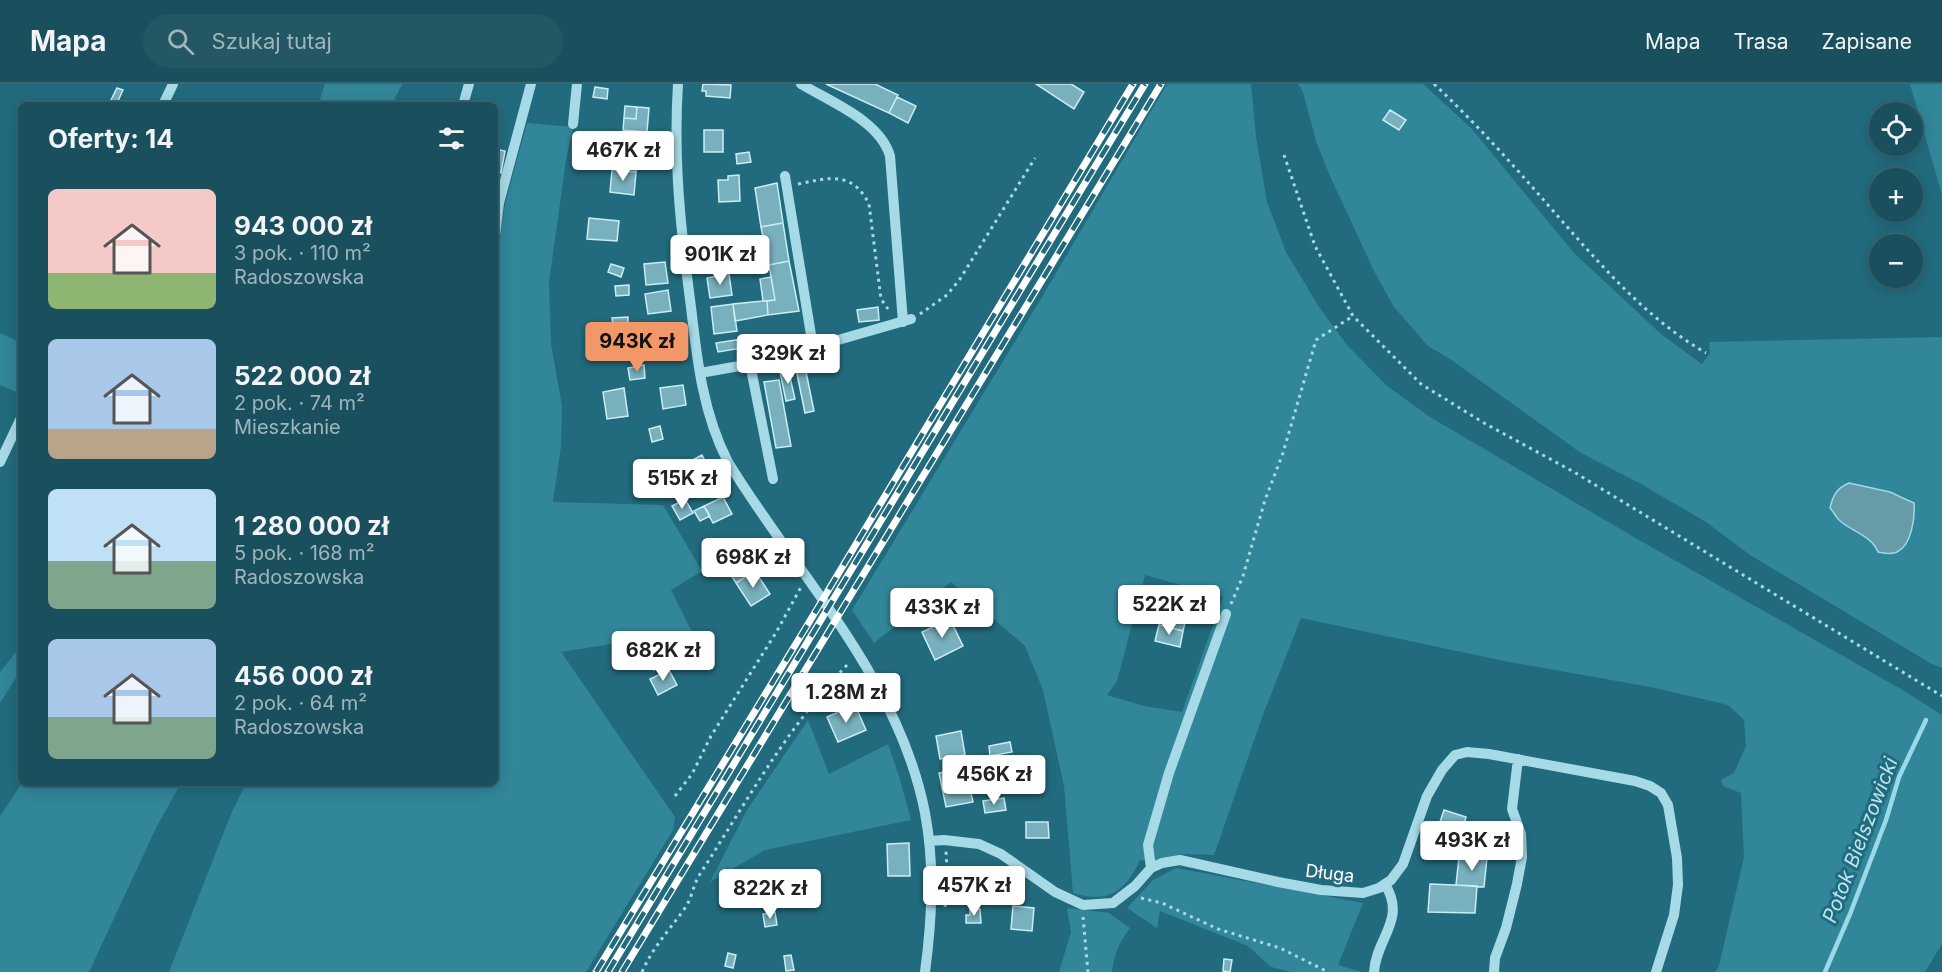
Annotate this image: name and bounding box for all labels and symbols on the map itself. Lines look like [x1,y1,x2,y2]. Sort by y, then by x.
pin: 467K zł [568,131,678,182]
pin: 901K zł [665,235,775,286]
pin: 943K zł [582,322,692,373]
pin: 329K zł [733,334,843,385]
pin: 515K zł [627,459,737,510]
pin: 698K zł [698,538,808,589]
pin: 522K zł [1114,585,1224,636]
pin: 433K zł [887,588,997,639]
pin: 682K zł [608,631,718,682]
pin: 1.28M zł [784,673,908,724]
water label: Potok Bielszowicki [1817,753,1903,926]
pin: 456K zł [939,755,1049,806]
pin: 493K zł [1417,821,1527,872]
street label: Długa [1304,860,1356,886]
pin: 457K zł [919,866,1029,917]
pin: 822K zł [715,869,825,920]

